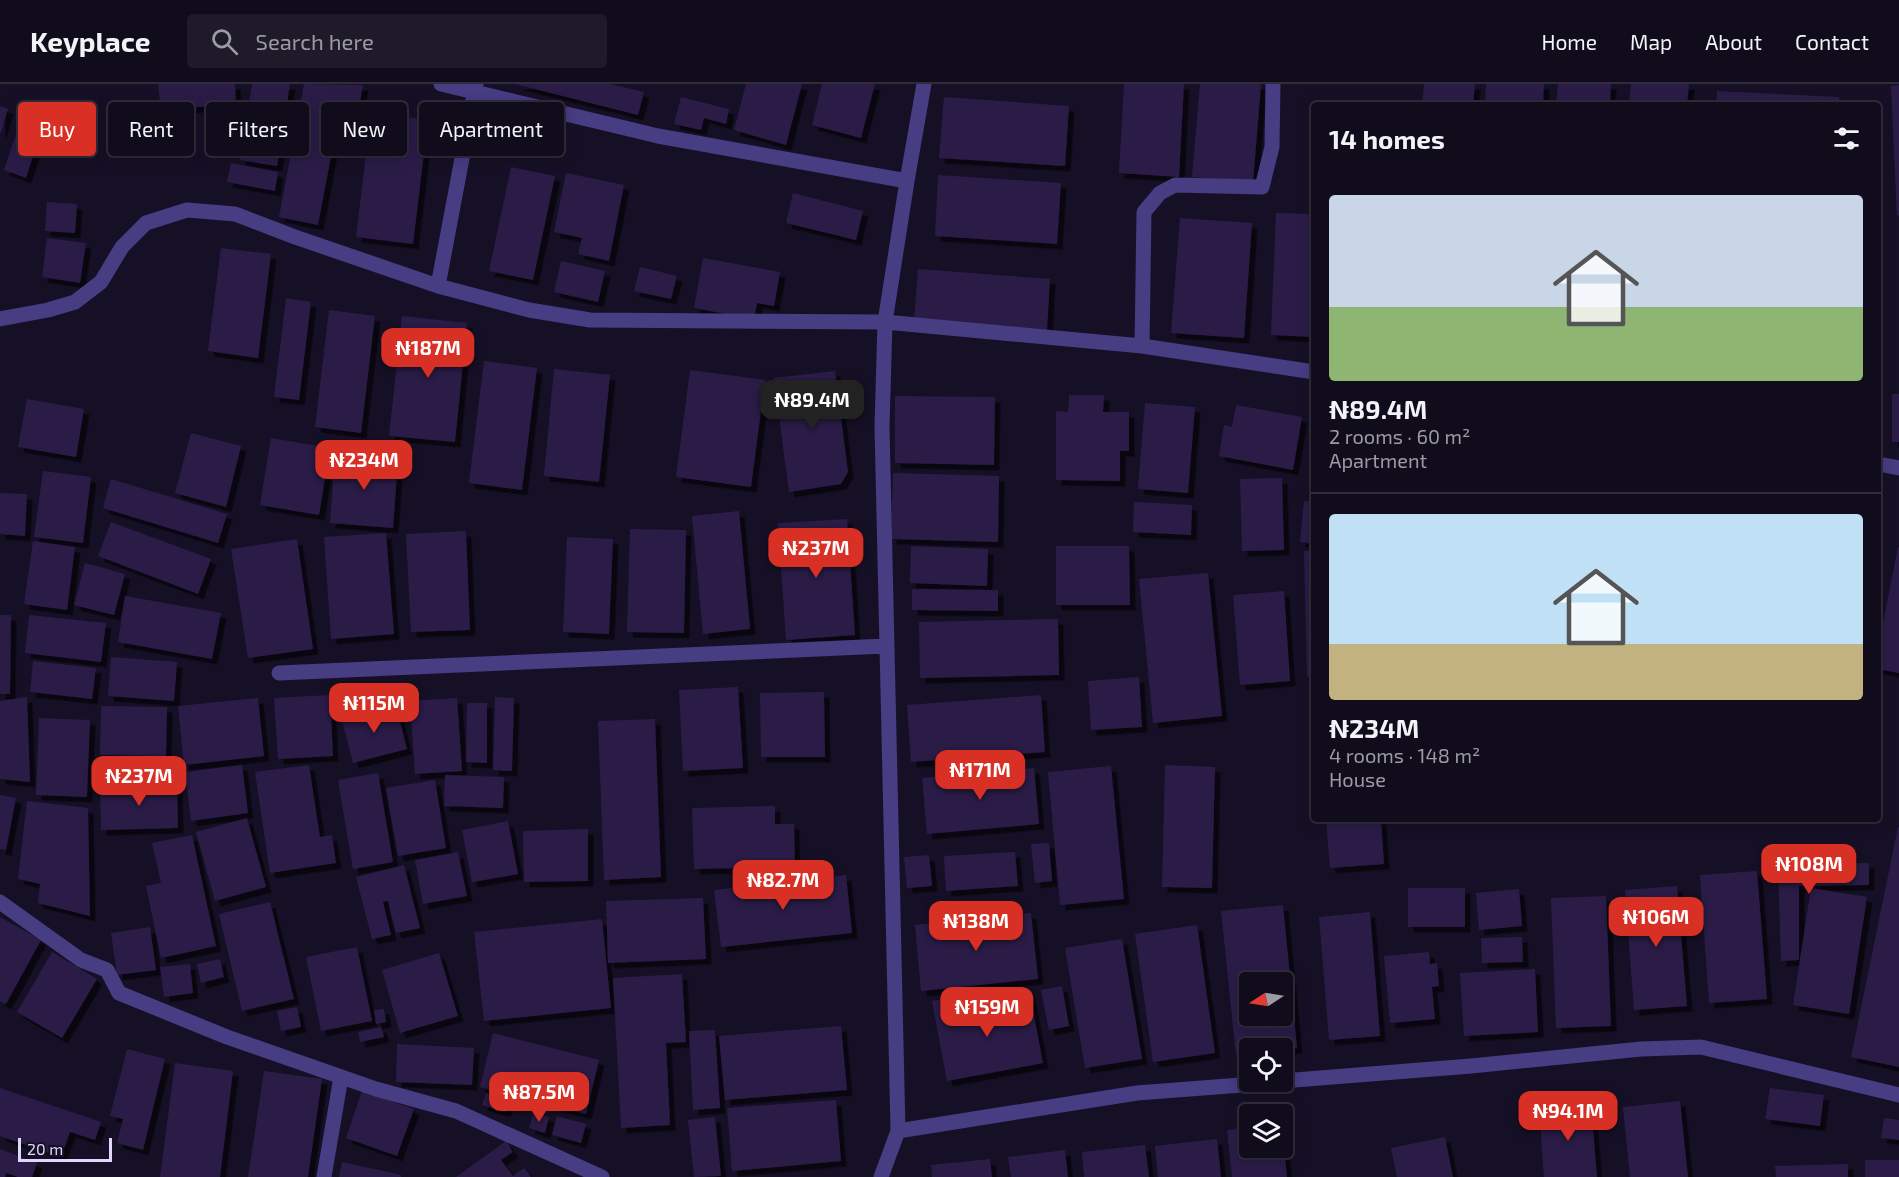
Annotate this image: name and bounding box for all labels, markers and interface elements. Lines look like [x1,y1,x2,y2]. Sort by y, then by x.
search box [187,14,607,68]
text: Keyplace [30,24,151,58]
icon: search [208,25,241,58]
text: Search here [256,28,374,54]
text: Home [1541,29,1597,54]
text: Map [1630,29,1672,54]
text: About [1705,29,1762,54]
text: Contact [1795,29,1869,54]
chip: Buy [18,102,96,156]
chip: Rent [108,102,194,156]
chip: Filters [206,102,309,156]
chip: New [321,102,407,156]
chip: Apartment [419,102,564,156]
icon: filters [1830,122,1863,155]
text: 14 homes [1329,123,1445,154]
icon: home [1542,234,1650,342]
pin: ₦187M [386,328,470,379]
text: ₦187M [395,335,461,359]
pin: ₦89.4M [763,380,861,431]
text: ₦89.4M [774,387,850,411]
text: ₦89.4M [1329,393,1427,424]
text: 2 rooms · 60 m² [1329,424,1470,448]
pin: ₦234M [322,440,406,491]
text: ₦234M [329,447,399,471]
text: Apartment [1329,448,1427,472]
pin: ₦237M [774,528,858,579]
text: ₦237M [782,535,850,559]
icon: home [1542,553,1650,661]
pin: ₦115M [332,683,416,734]
text: ₦115M [343,690,405,714]
text: ₦234M [1329,712,1419,743]
text: 4 rooms · 148 m² [1329,743,1480,767]
pin: ₦171M [938,750,1022,801]
pin: ₦237M [97,756,181,807]
text: ₦171M [949,757,1011,781]
text: ₦237M [105,763,173,787]
text: House [1329,767,1386,791]
pin: ₦108M [1767,844,1851,895]
text: ₦108M [1775,851,1843,875]
pin: ₦82.7M [734,860,832,911]
text: ₦82.7M [747,867,819,891]
pin: ₦106M [1614,897,1698,948]
pin: ₦138M [934,901,1018,952]
text: ₦106M [1623,904,1689,928]
text: ₦138M [943,908,1009,932]
north arrow [1239,972,1293,1026]
map controls [1239,972,1293,1158]
pin: ₦159M [945,987,1029,1038]
text: ₦159M [954,994,1020,1018]
button: locate [1239,1038,1293,1092]
pin: ₦87.5M [490,1072,588,1123]
text: ₦87.5M [503,1079,575,1103]
pin: ₦94.1M [1519,1091,1617,1142]
text: ₦94.1M [1533,1098,1603,1122]
button: layers [1239,1104,1293,1158]
scale bar [18,1135,112,1162]
text: 20 m [27,1139,63,1158]

